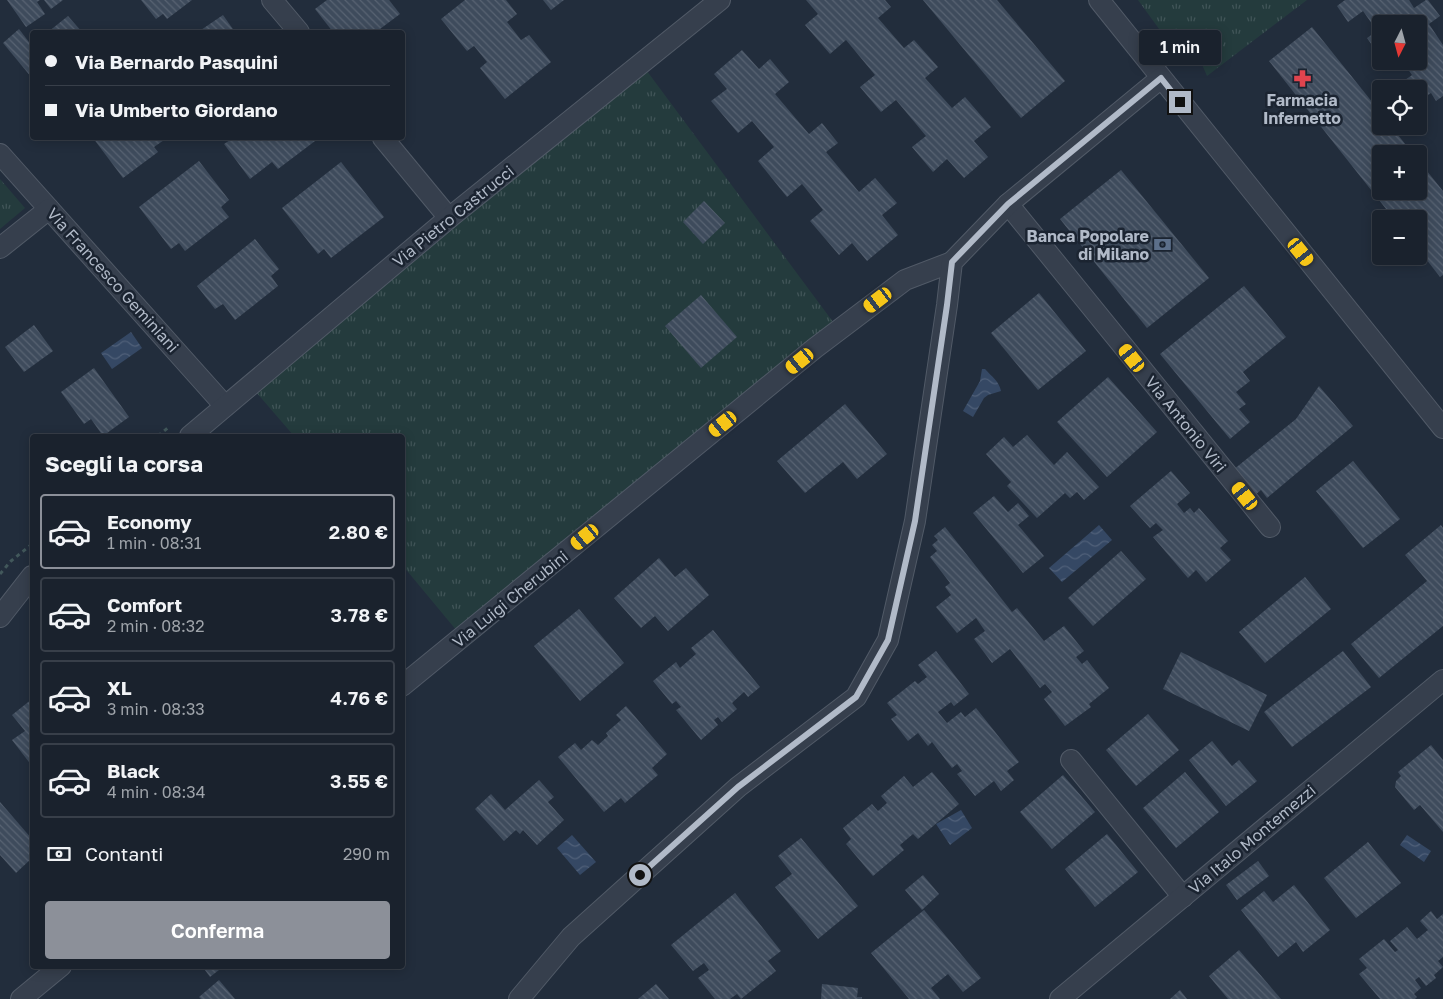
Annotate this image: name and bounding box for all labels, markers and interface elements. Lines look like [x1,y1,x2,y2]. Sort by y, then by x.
north arrow [1372,15,1428,70]
map controls [1372,15,1427,265]
callout: 1 min [1139,29,1221,64]
text: 1 min [1160,37,1200,57]
text: Via Bernardo Pasquini [75,50,278,73]
pharmacy icon: Farmacia Infernetto [1292,69,1312,89]
button: locate [1372,80,1427,135]
place label: Farmacia Infernetto [1263,90,1341,128]
route end [1169,91,1191,113]
text: Via Umberto Giordano [75,98,278,121]
button: + [1372,145,1427,200]
street label: Via Pietro Castrucci [388,161,518,271]
street label: Via Francesco Geminiani [43,204,183,356]
button: − [1372,210,1427,265]
place label: Banca Popolare di Milano [1027,226,1149,264]
bank icon: Banca Popolare di Milano [1153,235,1173,255]
car [1285,236,1316,268]
car [861,285,894,315]
car [1116,342,1147,374]
car [783,346,816,376]
street label: Via Antonio Viri [1141,372,1231,476]
car [706,409,739,439]
text: Scegli la corsa [45,450,203,477]
car [1229,480,1260,512]
icon: car [47,509,92,554]
text: Economy [107,510,192,533]
text: 2.80 € [329,520,388,543]
car [568,522,601,552]
text: 1 min · 08:31 [107,533,201,553]
street label: Via Luigi Cherubini [448,546,572,652]
icon: car [47,592,92,637]
text: Comfort [107,593,182,616]
text: 3.78 € [331,603,388,626]
text: 2 min · 08:32 [107,616,205,636]
icon: car [47,675,92,720]
text: XL [107,676,132,699]
text: 4.76 € [330,686,388,709]
text: 3 min · 08:33 [107,699,205,719]
icon: car [47,758,92,803]
text: Black [107,759,160,782]
text: 3.55 € [330,769,388,792]
street label: Via Italo Montemezzi [1184,780,1320,898]
text: 4 min · 08:34 [107,782,205,802]
icon: cash [45,840,73,868]
text: Contanti [85,842,163,865]
text: 290 m [343,844,390,864]
route start [629,864,651,886]
button: Conferma [45,901,390,959]

